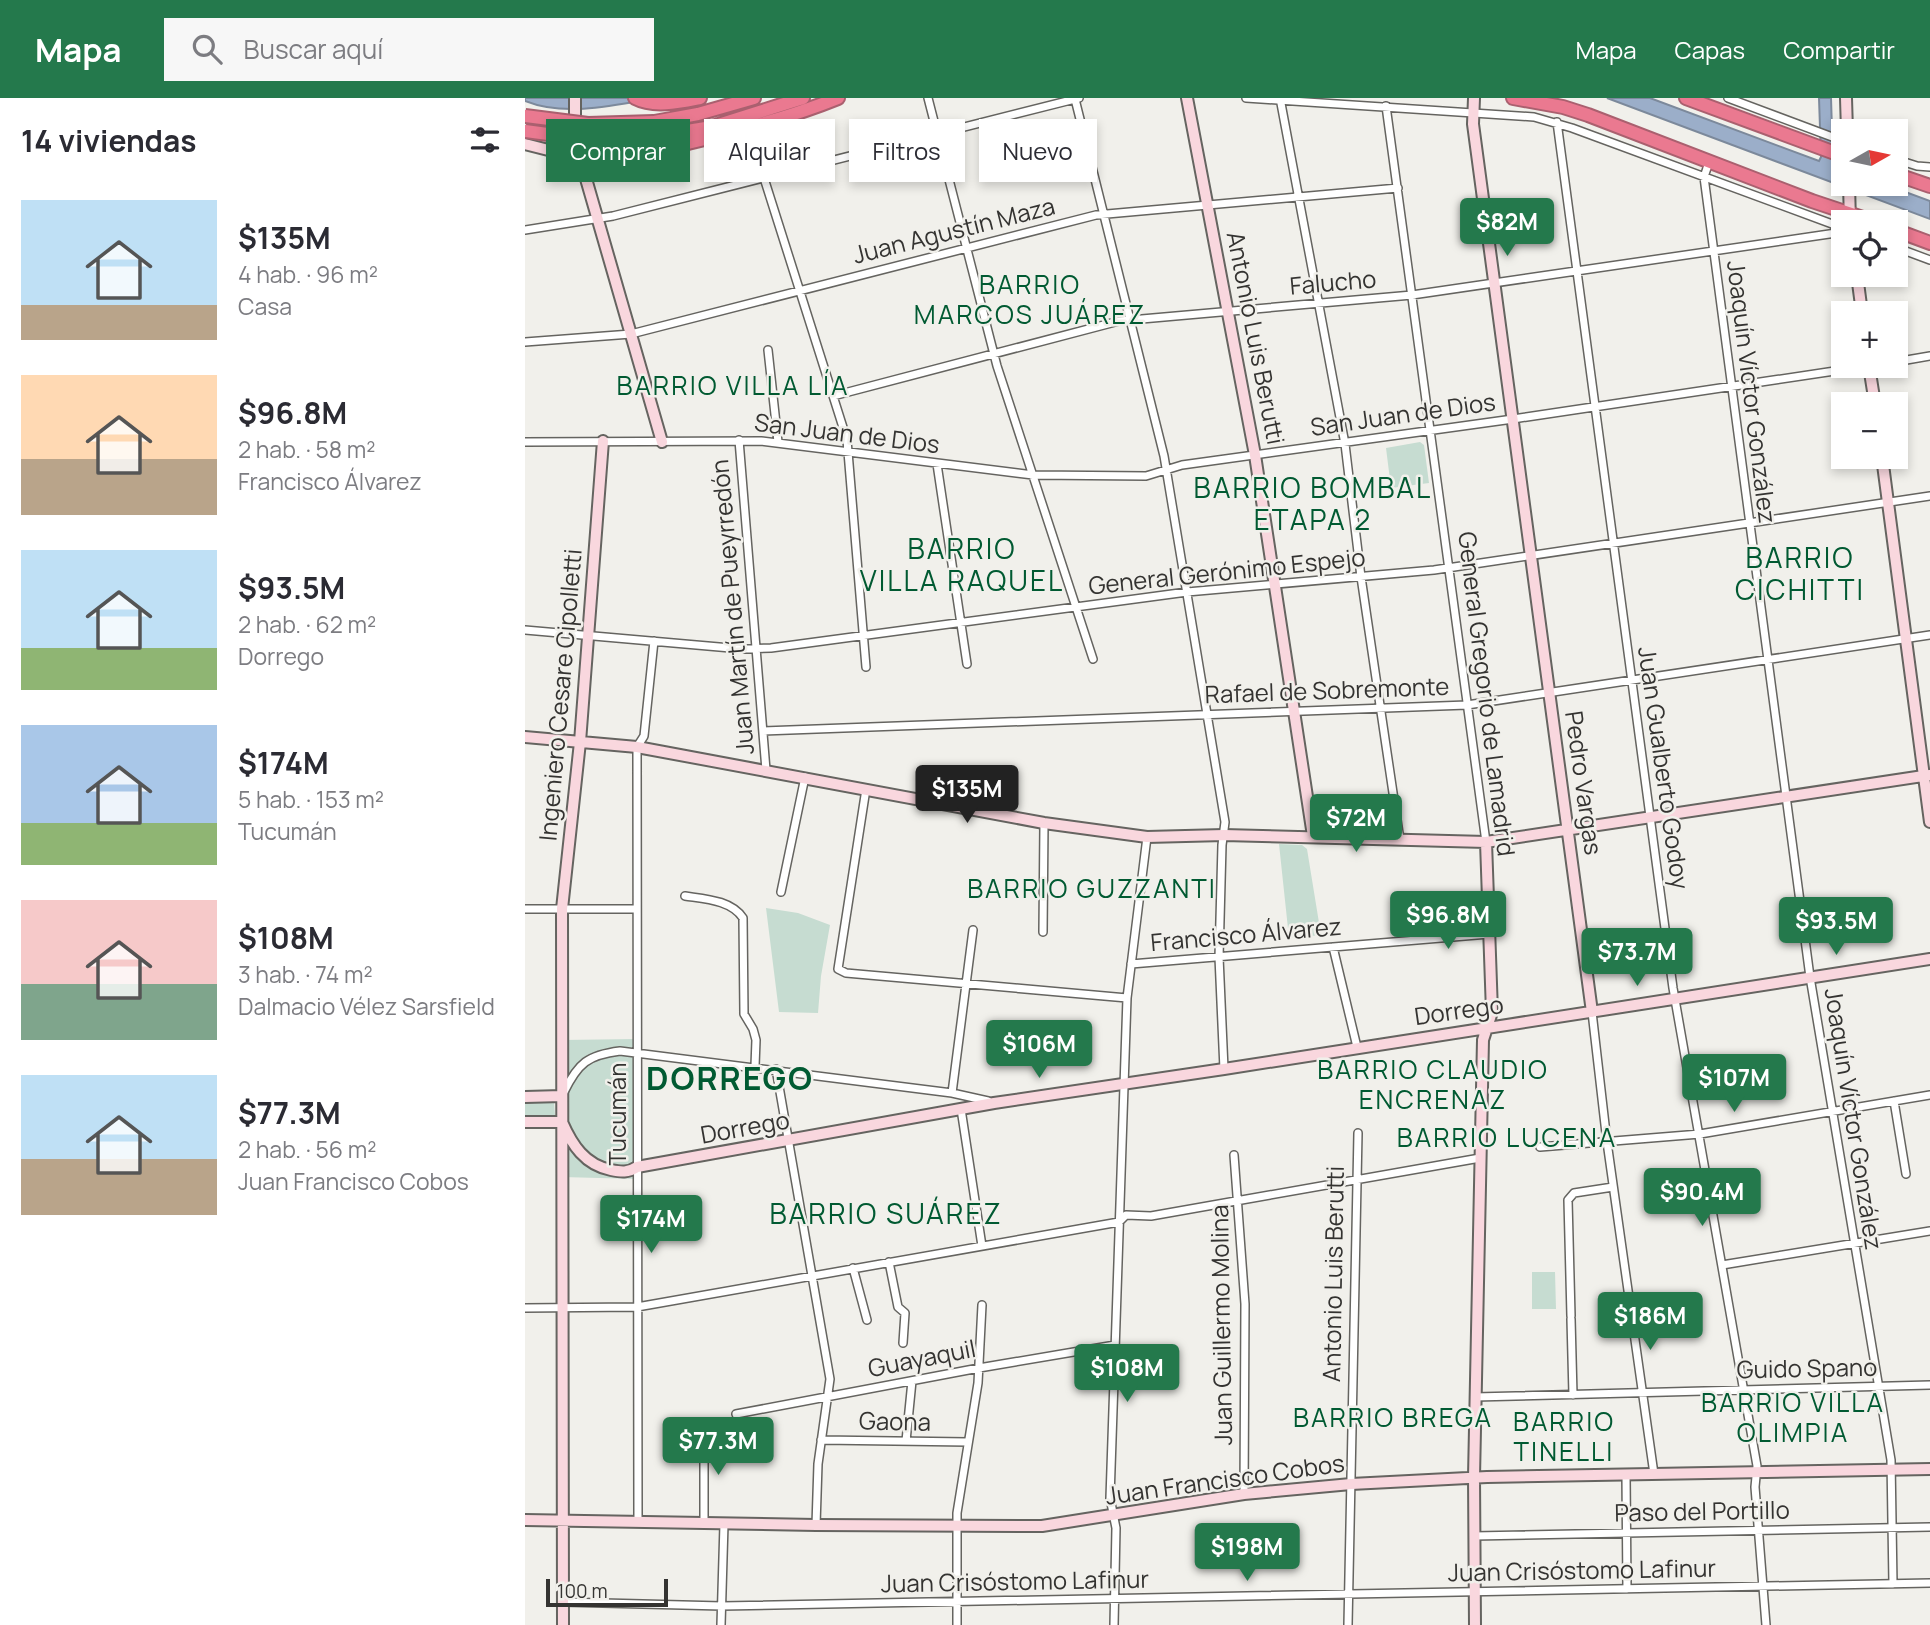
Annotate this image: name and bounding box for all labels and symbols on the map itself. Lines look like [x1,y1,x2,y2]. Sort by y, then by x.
north arrow [1831,119,1907,196]
street label: Juan Agustín Maza [849,188,1058,271]
pin: $82M [1466,198,1548,258]
street label: Antonio Luis Berutti [1220,228,1293,447]
street label: Joaquín Víctor González [1720,259,1785,525]
street label: Falucho [1288,261,1377,302]
district label: BARRIO MARCOS JUÁREZ [914,266,1146,332]
district label: BARRIO VILLA LÍA [616,367,850,403]
street label: San Juan de Dios [1308,384,1497,443]
street label: San Juan de Dios [753,405,942,460]
street label: Juan Martín de Pueyrredón [702,458,761,756]
district label: BARRIO BOMBAL ETAPA 2 [1194,468,1432,538]
district label: BARRIO VILLA RAQUEL [860,529,1064,599]
street label: General Gregorio de Lamadrid [1451,530,1524,858]
district label: BARRIO CICHITTI [1735,538,1865,608]
street label: General Gerónimo Espejo [1087,540,1367,601]
street label: Ingeniero Cesare Cipolletti [530,547,589,842]
street label: Juan Gualberto Godoy [1631,644,1698,892]
street label: Rafael de Sobremonte [1204,669,1450,710]
street label: Pedro Vargas [1558,709,1611,857]
pin: $135M [918,766,1016,825]
pin: $72M [1315,794,1397,854]
district label: BARRIO GUZZANTI [967,870,1217,906]
pin: $96.8M [1391,892,1505,951]
pin: $93.5M [1779,898,1893,957]
street label: Francisco Álvarez [1149,909,1343,958]
pin: $73.7M [1580,928,1694,988]
street label: Joaquín Víctor González [1817,986,1891,1252]
street label: Dorrego [1412,987,1506,1032]
pin: $106M [990,1020,1088,1080]
district label: BARRIO CLAUDIO ENCRENAZ [1317,1051,1549,1117]
pin: $107M [1685,1054,1783,1114]
district label: DORREGO [646,1056,814,1100]
street label: Tucumán [600,1063,633,1165]
street label: Dorrego [698,1102,792,1151]
district label: BARRIO LUCENA [1397,1119,1617,1155]
street label: Antonio Luis Berutti [1314,1166,1351,1382]
pin: $90.4M [1645,1168,1759,1228]
district label: BARRIO SUÁREZ [769,1194,1003,1232]
pin: $174M [602,1196,700,1255]
street label: Juan Guillermo Molina [1202,1204,1239,1446]
pin: $186M [1601,1292,1699,1352]
street label: Guayaquil [865,1331,978,1384]
pin: $108M [1078,1344,1176,1404]
street label: Guido Spano [1736,1350,1878,1385]
district label: BARRIO VILLA OLIMPIA [1701,1384,1885,1450]
district label: BARRIO BREGA [1293,1399,1493,1435]
street label: Gaona [859,1403,931,1438]
district label: BARRIO TINELLI [1513,1403,1615,1469]
pin: $77.3M [661,1418,775,1477]
street label: Juan Francisco Cobos [1103,1445,1346,1512]
street label: Paso del Portillo [1614,1492,1790,1529]
pin: $198M [1198,1524,1296,1583]
street label: Juan Crisóstomo Lafinur [1448,1551,1717,1588]
street label: Juan Crisóstomo Lafinur [881,1562,1150,1599]
scale bar [546,1576,669,1608]

